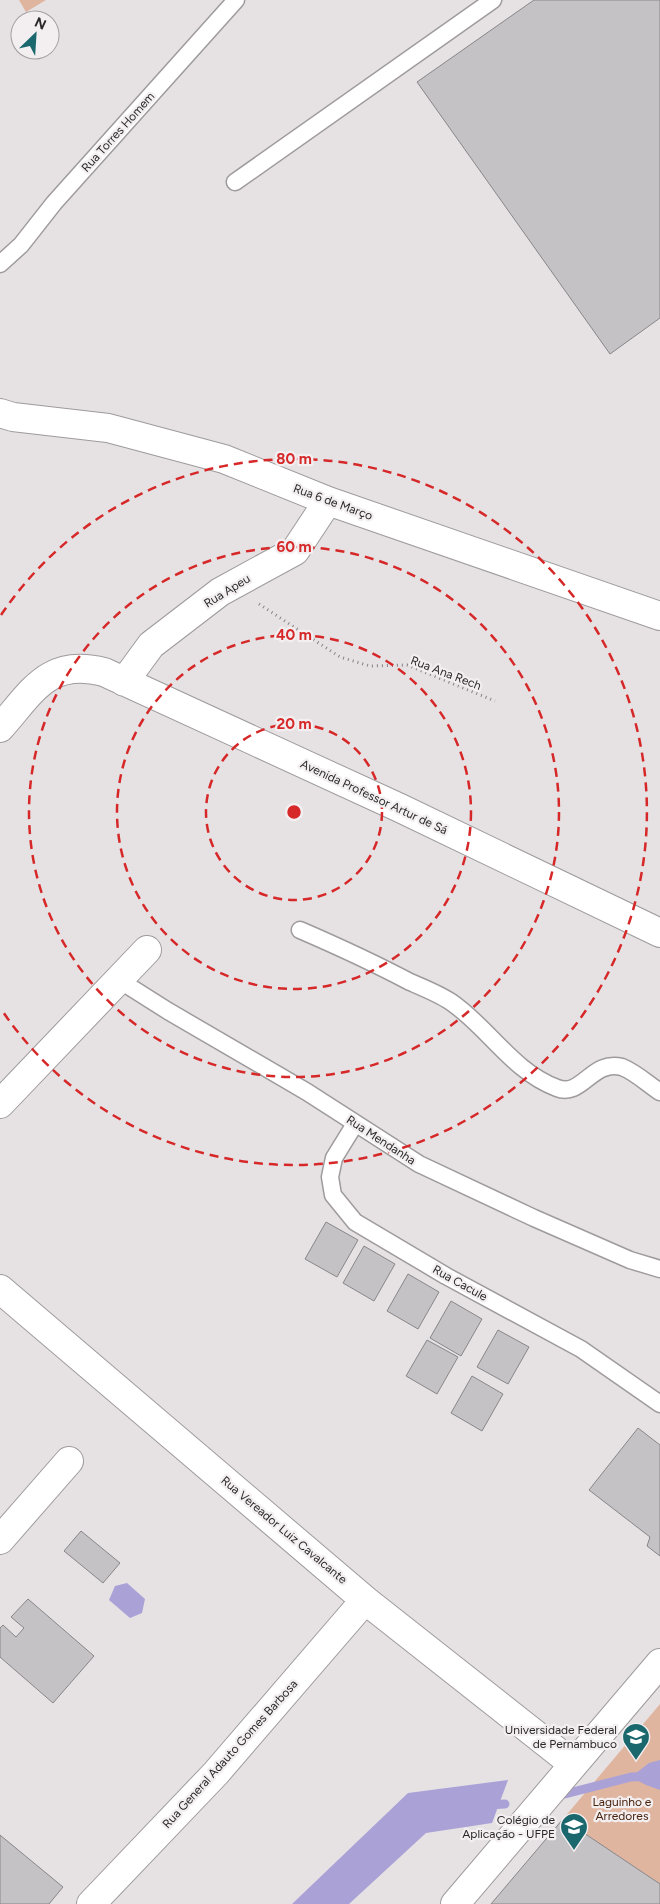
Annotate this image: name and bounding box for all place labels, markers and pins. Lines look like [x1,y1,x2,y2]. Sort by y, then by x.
centre of rings [285,803,303,821]
school or university icon: Universidade Federal de Pernambuco [621,1722,651,1761]
place label: Universidade Federal de Pernambuco [505,1723,617,1751]
school or university icon: Colégio de Aplicação - UFPE [559,1812,589,1851]
place label: Colégio de Aplicação - UFPE [462,1813,555,1841]

